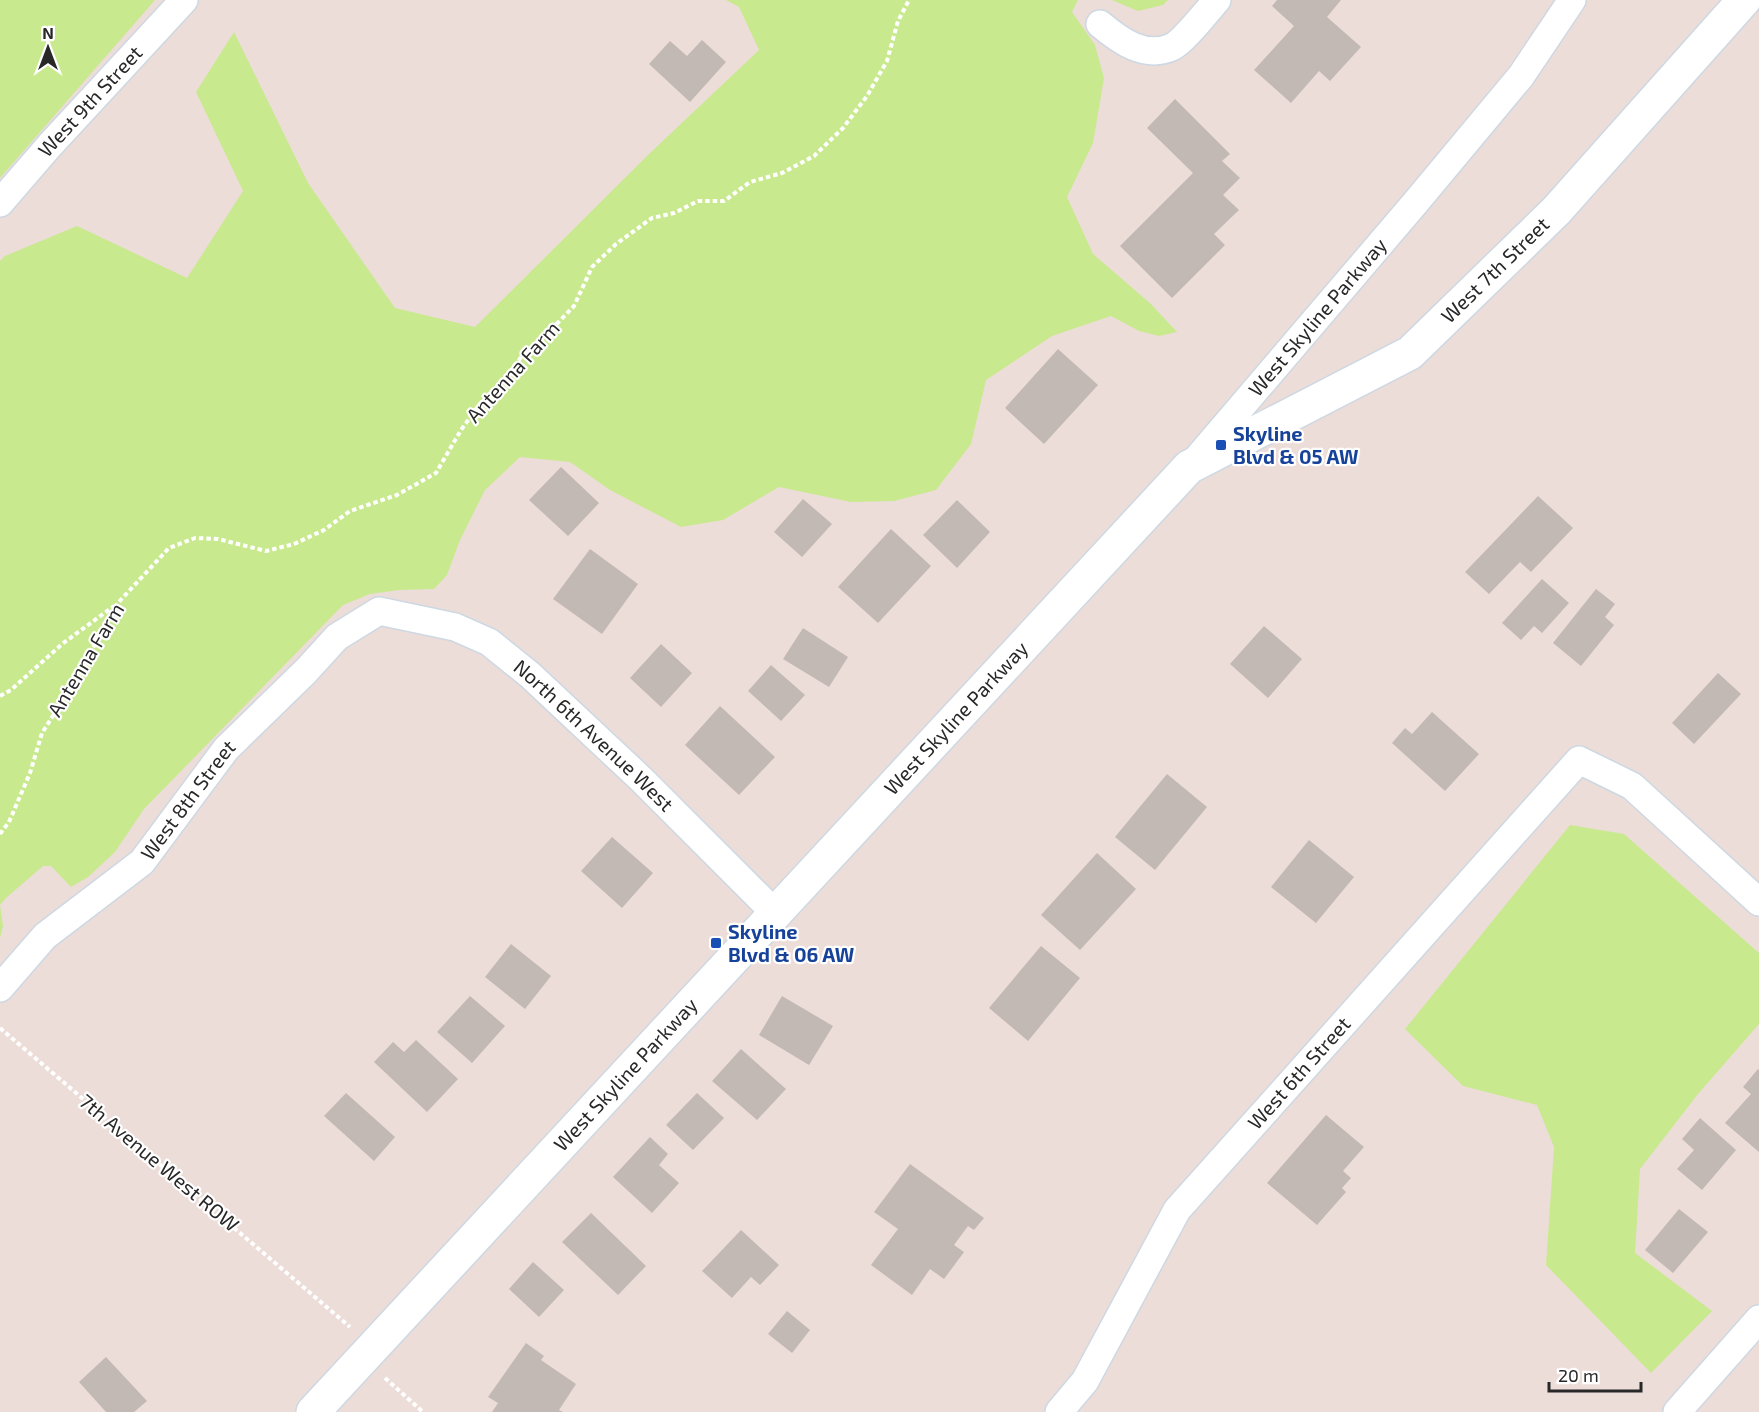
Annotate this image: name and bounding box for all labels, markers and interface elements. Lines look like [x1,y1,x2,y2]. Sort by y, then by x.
north arrow [18,18,78,78]
text: N [42,23,54,42]
street label: West 9th Street [32,40,147,161]
street label: West 7th Street [1435,211,1554,327]
street label: West Skyline Parkway [1243,232,1391,401]
street label: Antenna Farm [461,316,564,427]
place label: Skyline Blvd & 05 AW [1233,421,1359,468]
marker: Skyline Blvd & 05 AW [1214,438,1228,452]
street label: Antenna Farm [42,598,128,721]
street label: West Skyline Parkway [878,636,1033,799]
street label: North 6th Avenue West [510,654,679,816]
street label: West 8th Street [135,734,240,864]
place label: Skyline Blvd & 06 AW [728,919,854,966]
marker: Skyline Blvd & 06 AW [709,936,723,950]
street label: West Skyline Parkway [548,992,702,1156]
street label: West 6th Street [1242,1011,1355,1134]
street label: 7th Avenue West ROW [75,1088,244,1236]
scale bar [1549,1355,1640,1393]
text: 20 m [1558,1364,1599,1386]

